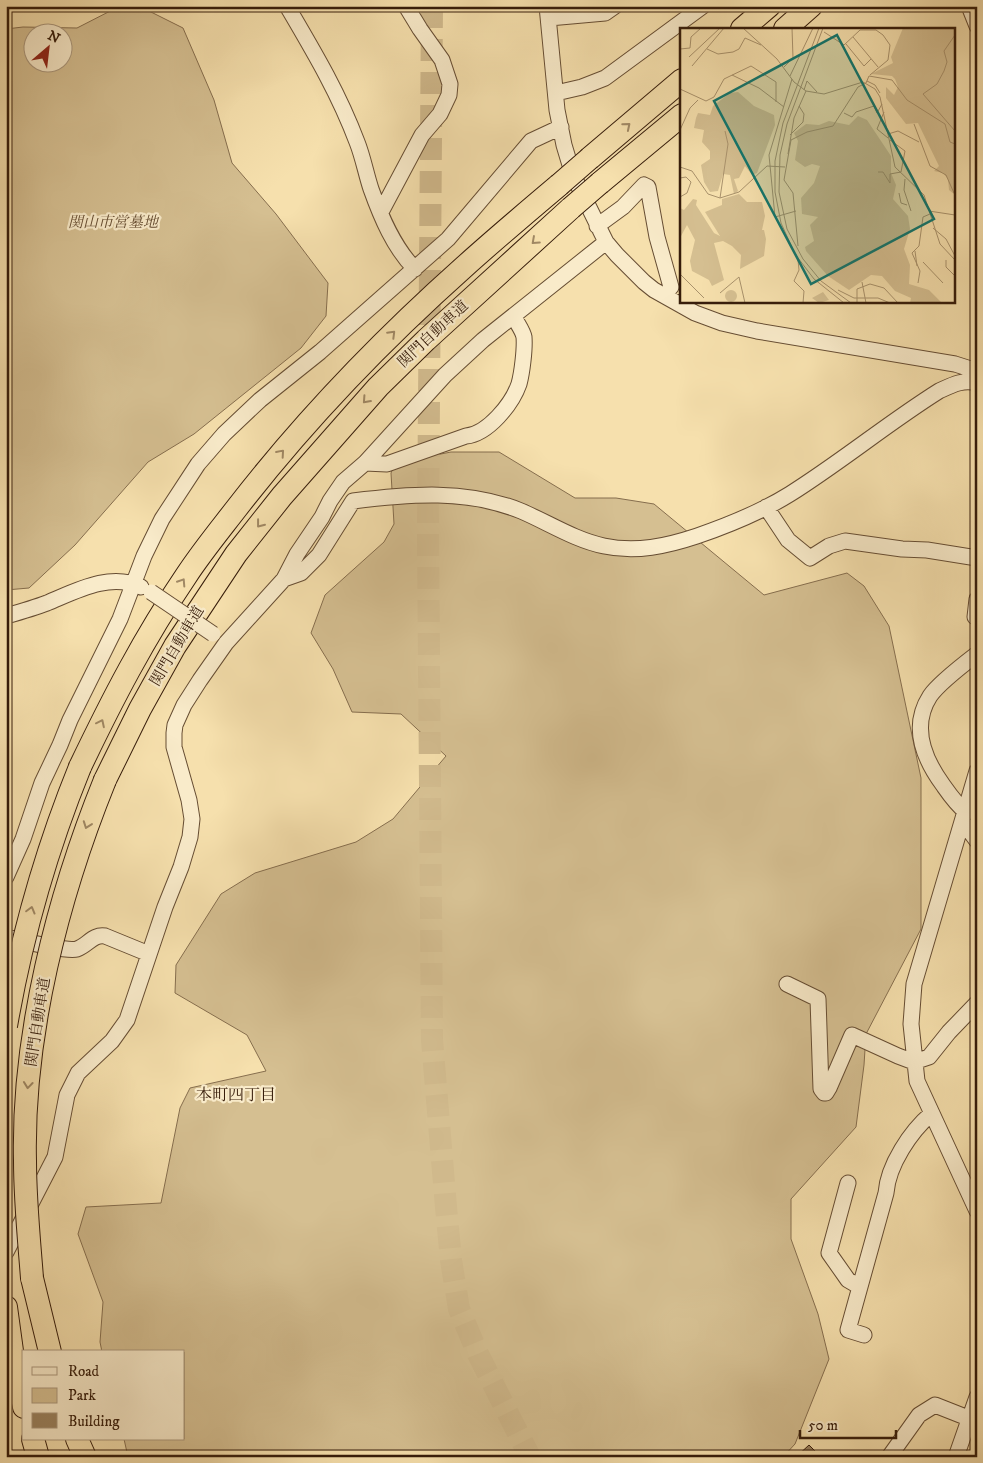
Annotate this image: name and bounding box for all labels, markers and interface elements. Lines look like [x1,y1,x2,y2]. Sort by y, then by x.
north arrow [22,22,72,72]
text: N [44,27,63,48]
inset map [680,28,956,302]
one-way arrow [622,123,631,132]
park label: 関山市営墓地 [68,213,160,232]
one-way arrow [531,235,540,244]
street label: 関門自動車道 [394,296,472,372]
one-way arrow [386,331,395,340]
one-way arrow [363,395,372,404]
one-way arrow [275,450,284,459]
one-way arrow [257,518,266,528]
one-way arrow [176,578,185,587]
street label: 関門自動車道 [146,603,208,689]
one-way arrow [95,719,105,728]
one-way arrow [83,820,93,829]
one-way arrow [25,907,35,915]
street label: 関門自動車道 [22,976,54,1068]
one-way arrow [23,1082,34,1090]
district label: 本町四丁目 [196,1085,276,1105]
legend [22,1350,185,1440]
text: Road [68,1362,100,1381]
text: Park [68,1386,97,1405]
scale bar [800,1408,897,1440]
text: Building [68,1412,120,1431]
text: 50 m [808,1416,838,1435]

